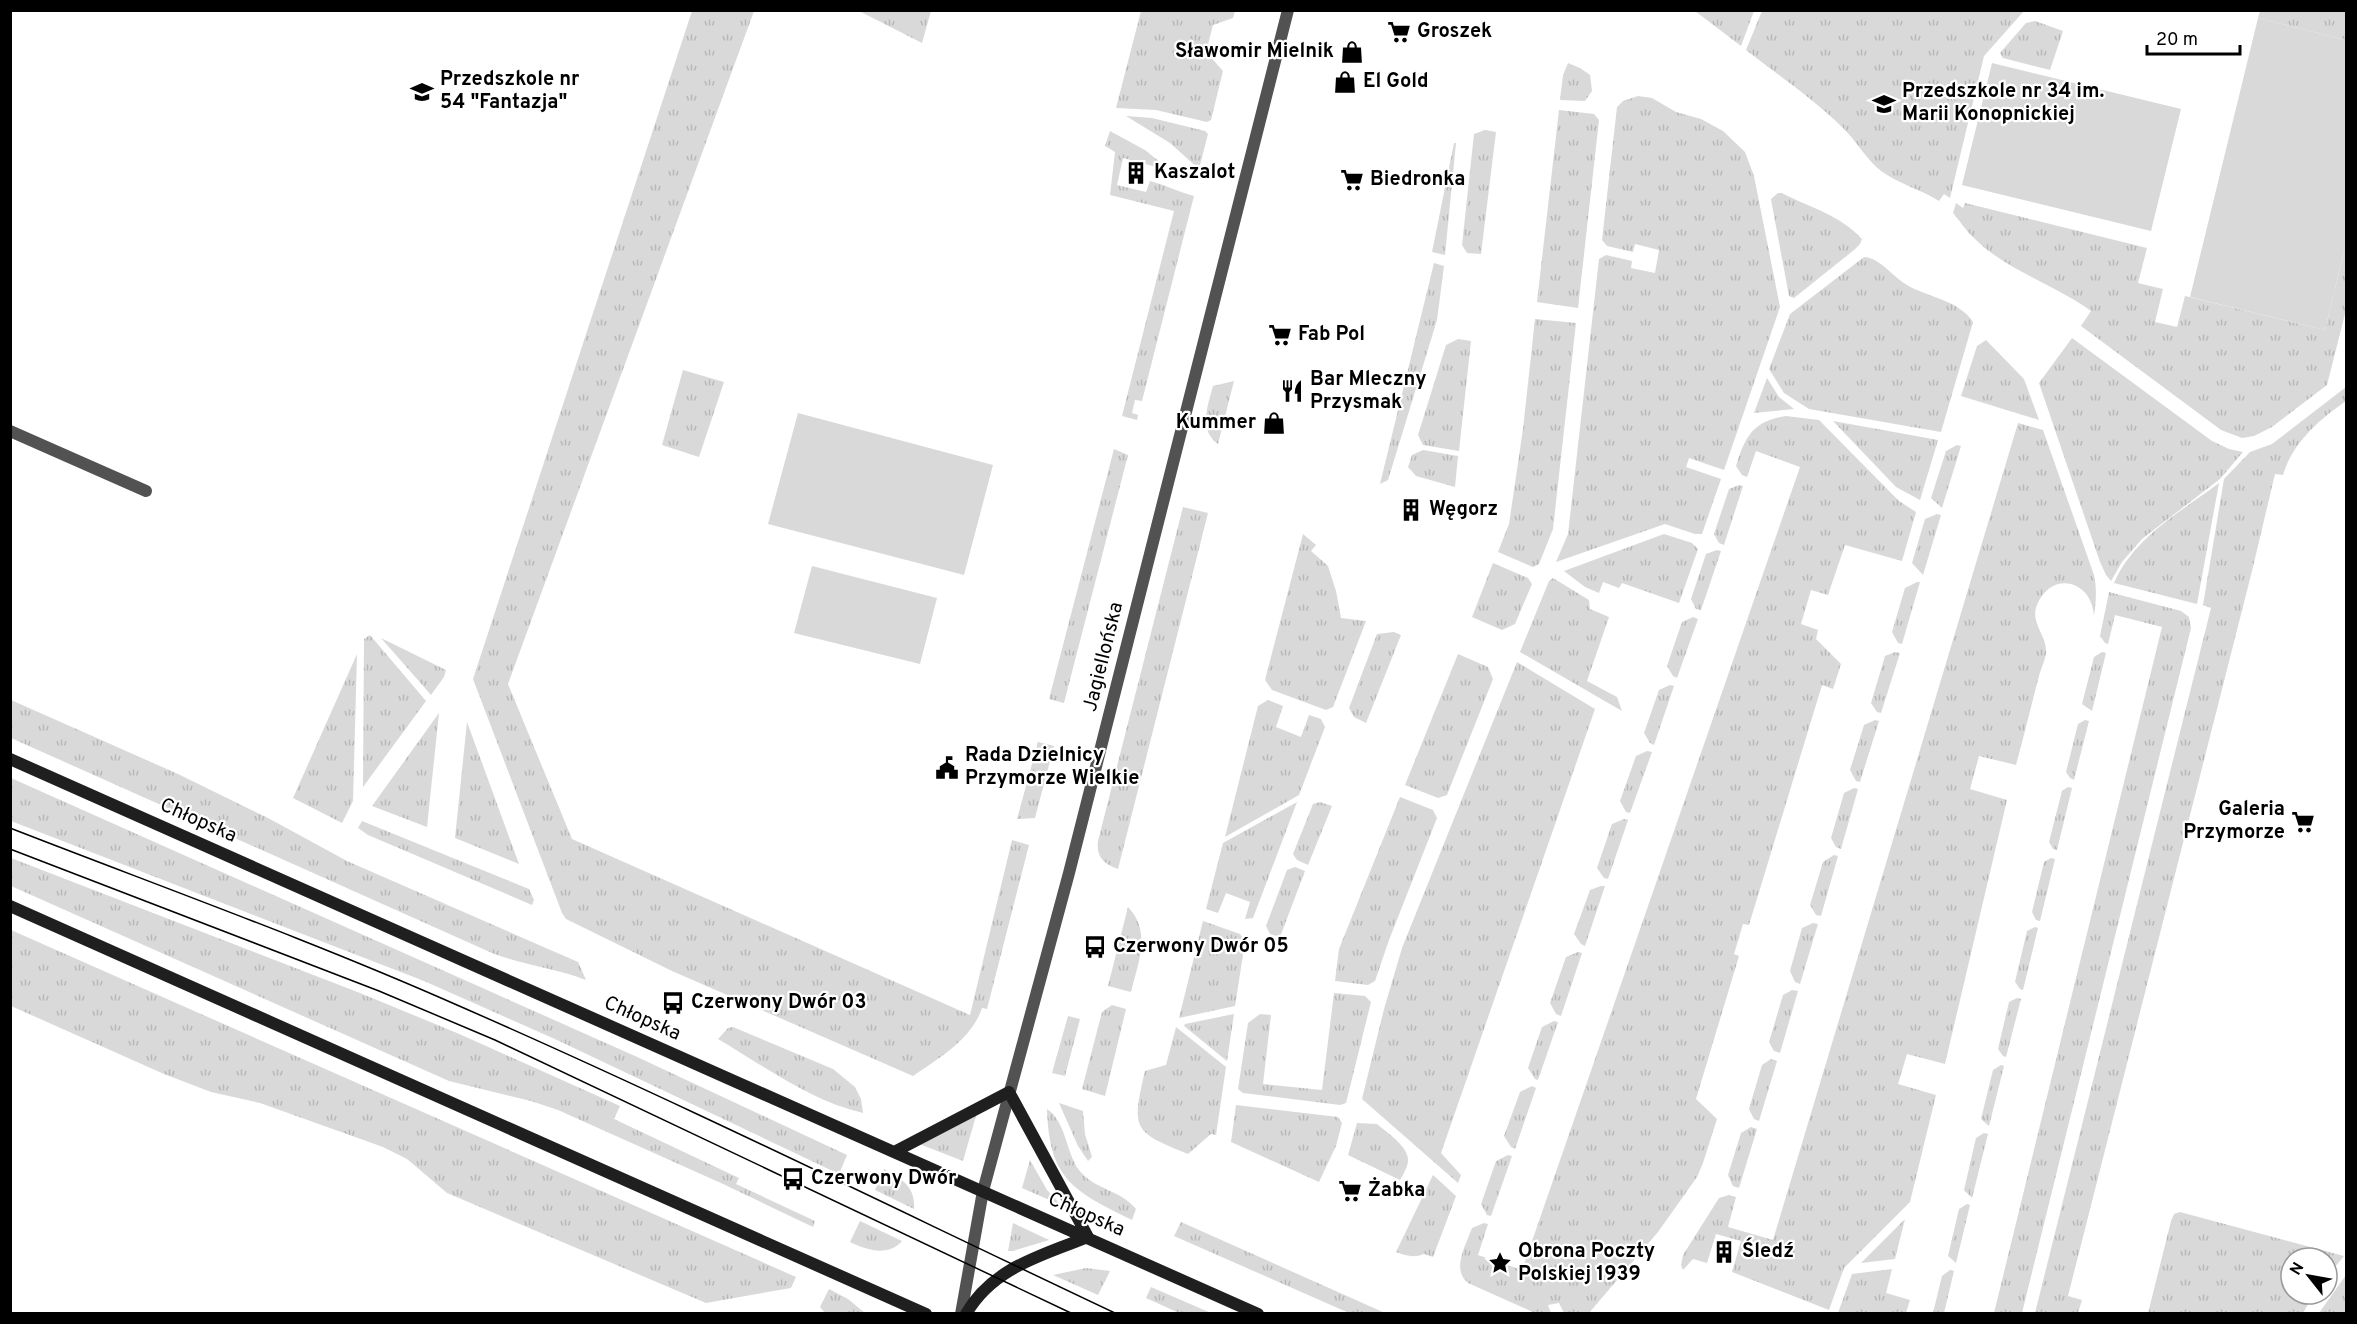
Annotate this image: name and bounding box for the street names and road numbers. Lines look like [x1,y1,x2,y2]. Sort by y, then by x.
street label: Jagiellońska [1078,600,1130,714]
street label: Chłopska [155,793,241,849]
street label: Chłopska [599,991,685,1047]
street label: Chłopska [1043,1187,1129,1243]

